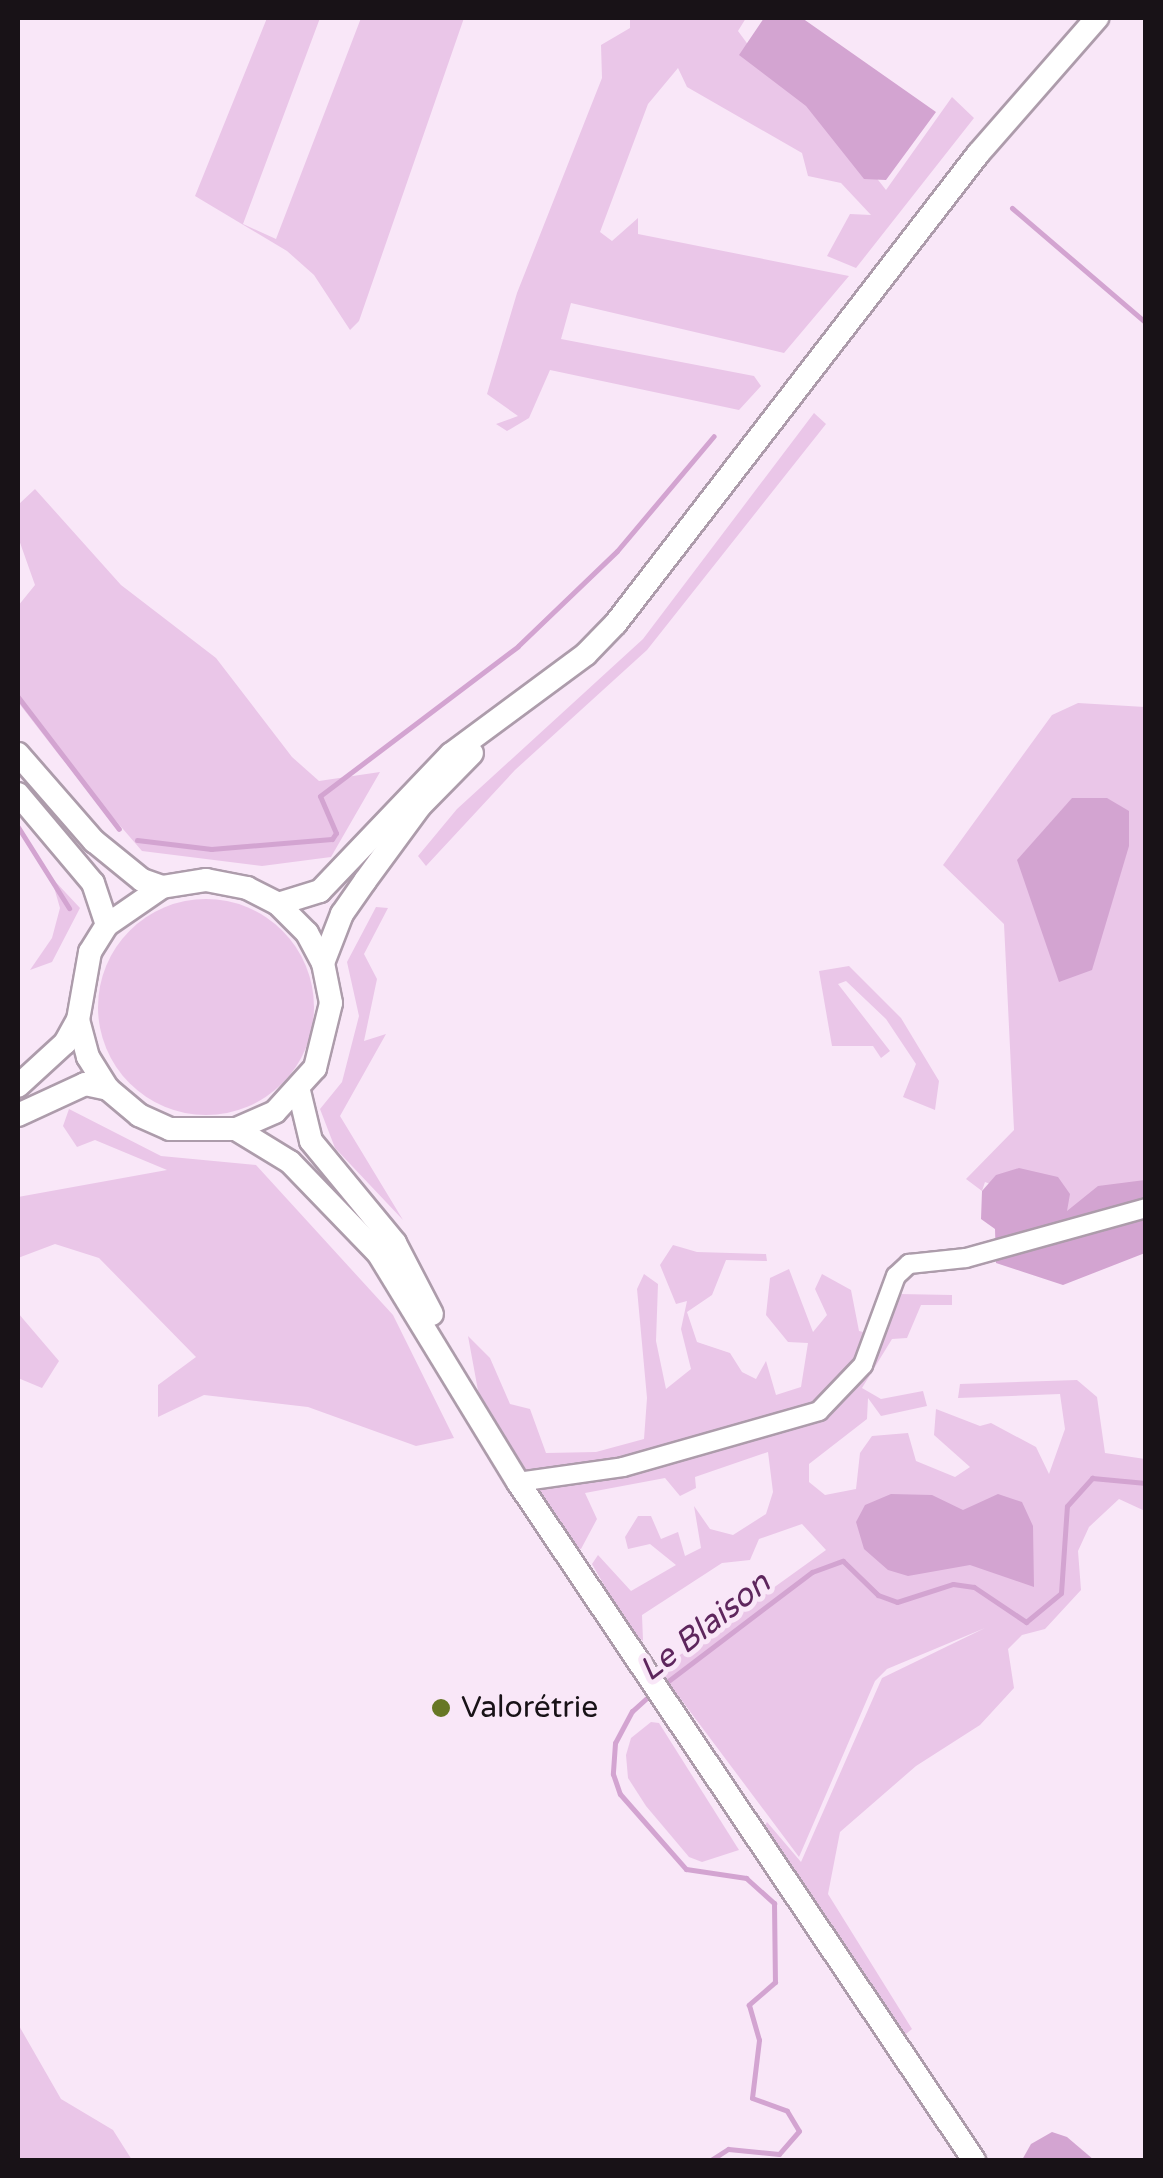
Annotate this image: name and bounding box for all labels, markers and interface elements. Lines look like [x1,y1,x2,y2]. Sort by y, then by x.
water label: Le Blaison [632,1564,778,1690]
place label: Valorétrie [461,1690,598,1726]
marker: Valorétrie [430,1697,452,1719]

